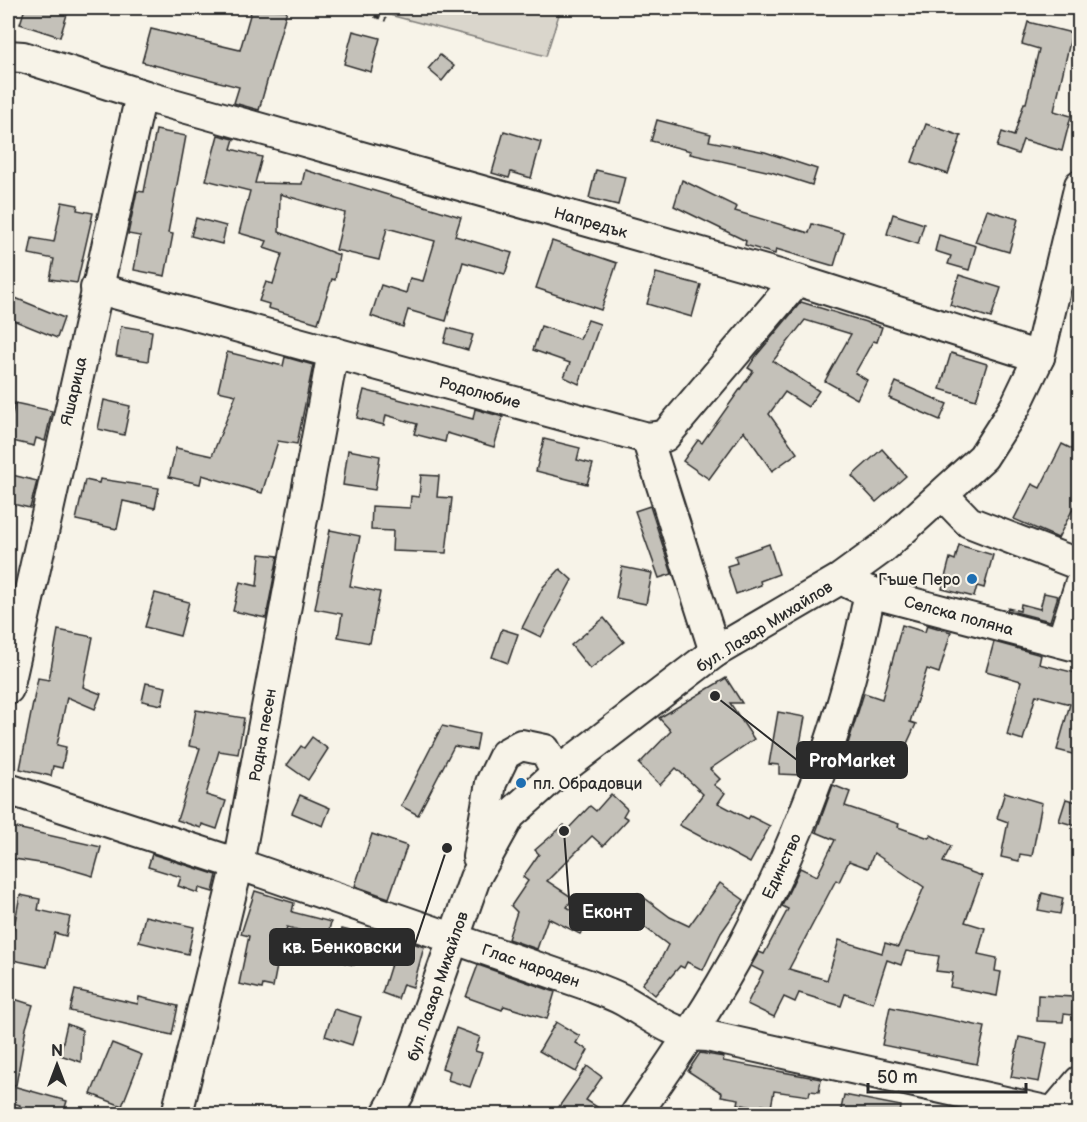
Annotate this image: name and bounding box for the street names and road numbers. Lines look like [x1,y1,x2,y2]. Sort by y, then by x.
street label: Напредък [552,204,630,243]
street label: Яшарица [57,355,92,428]
street label: Родолюбие [437,373,523,413]
street label: бул. Лазар Михайлов [693,577,837,677]
street label: Селска поляна [902,593,1016,640]
street label: Родна песен [246,687,281,783]
street label: Единство [759,831,806,902]
street label: бул. Лазар Михайлов [404,909,473,1064]
street label: Глас народен [479,941,582,992]

